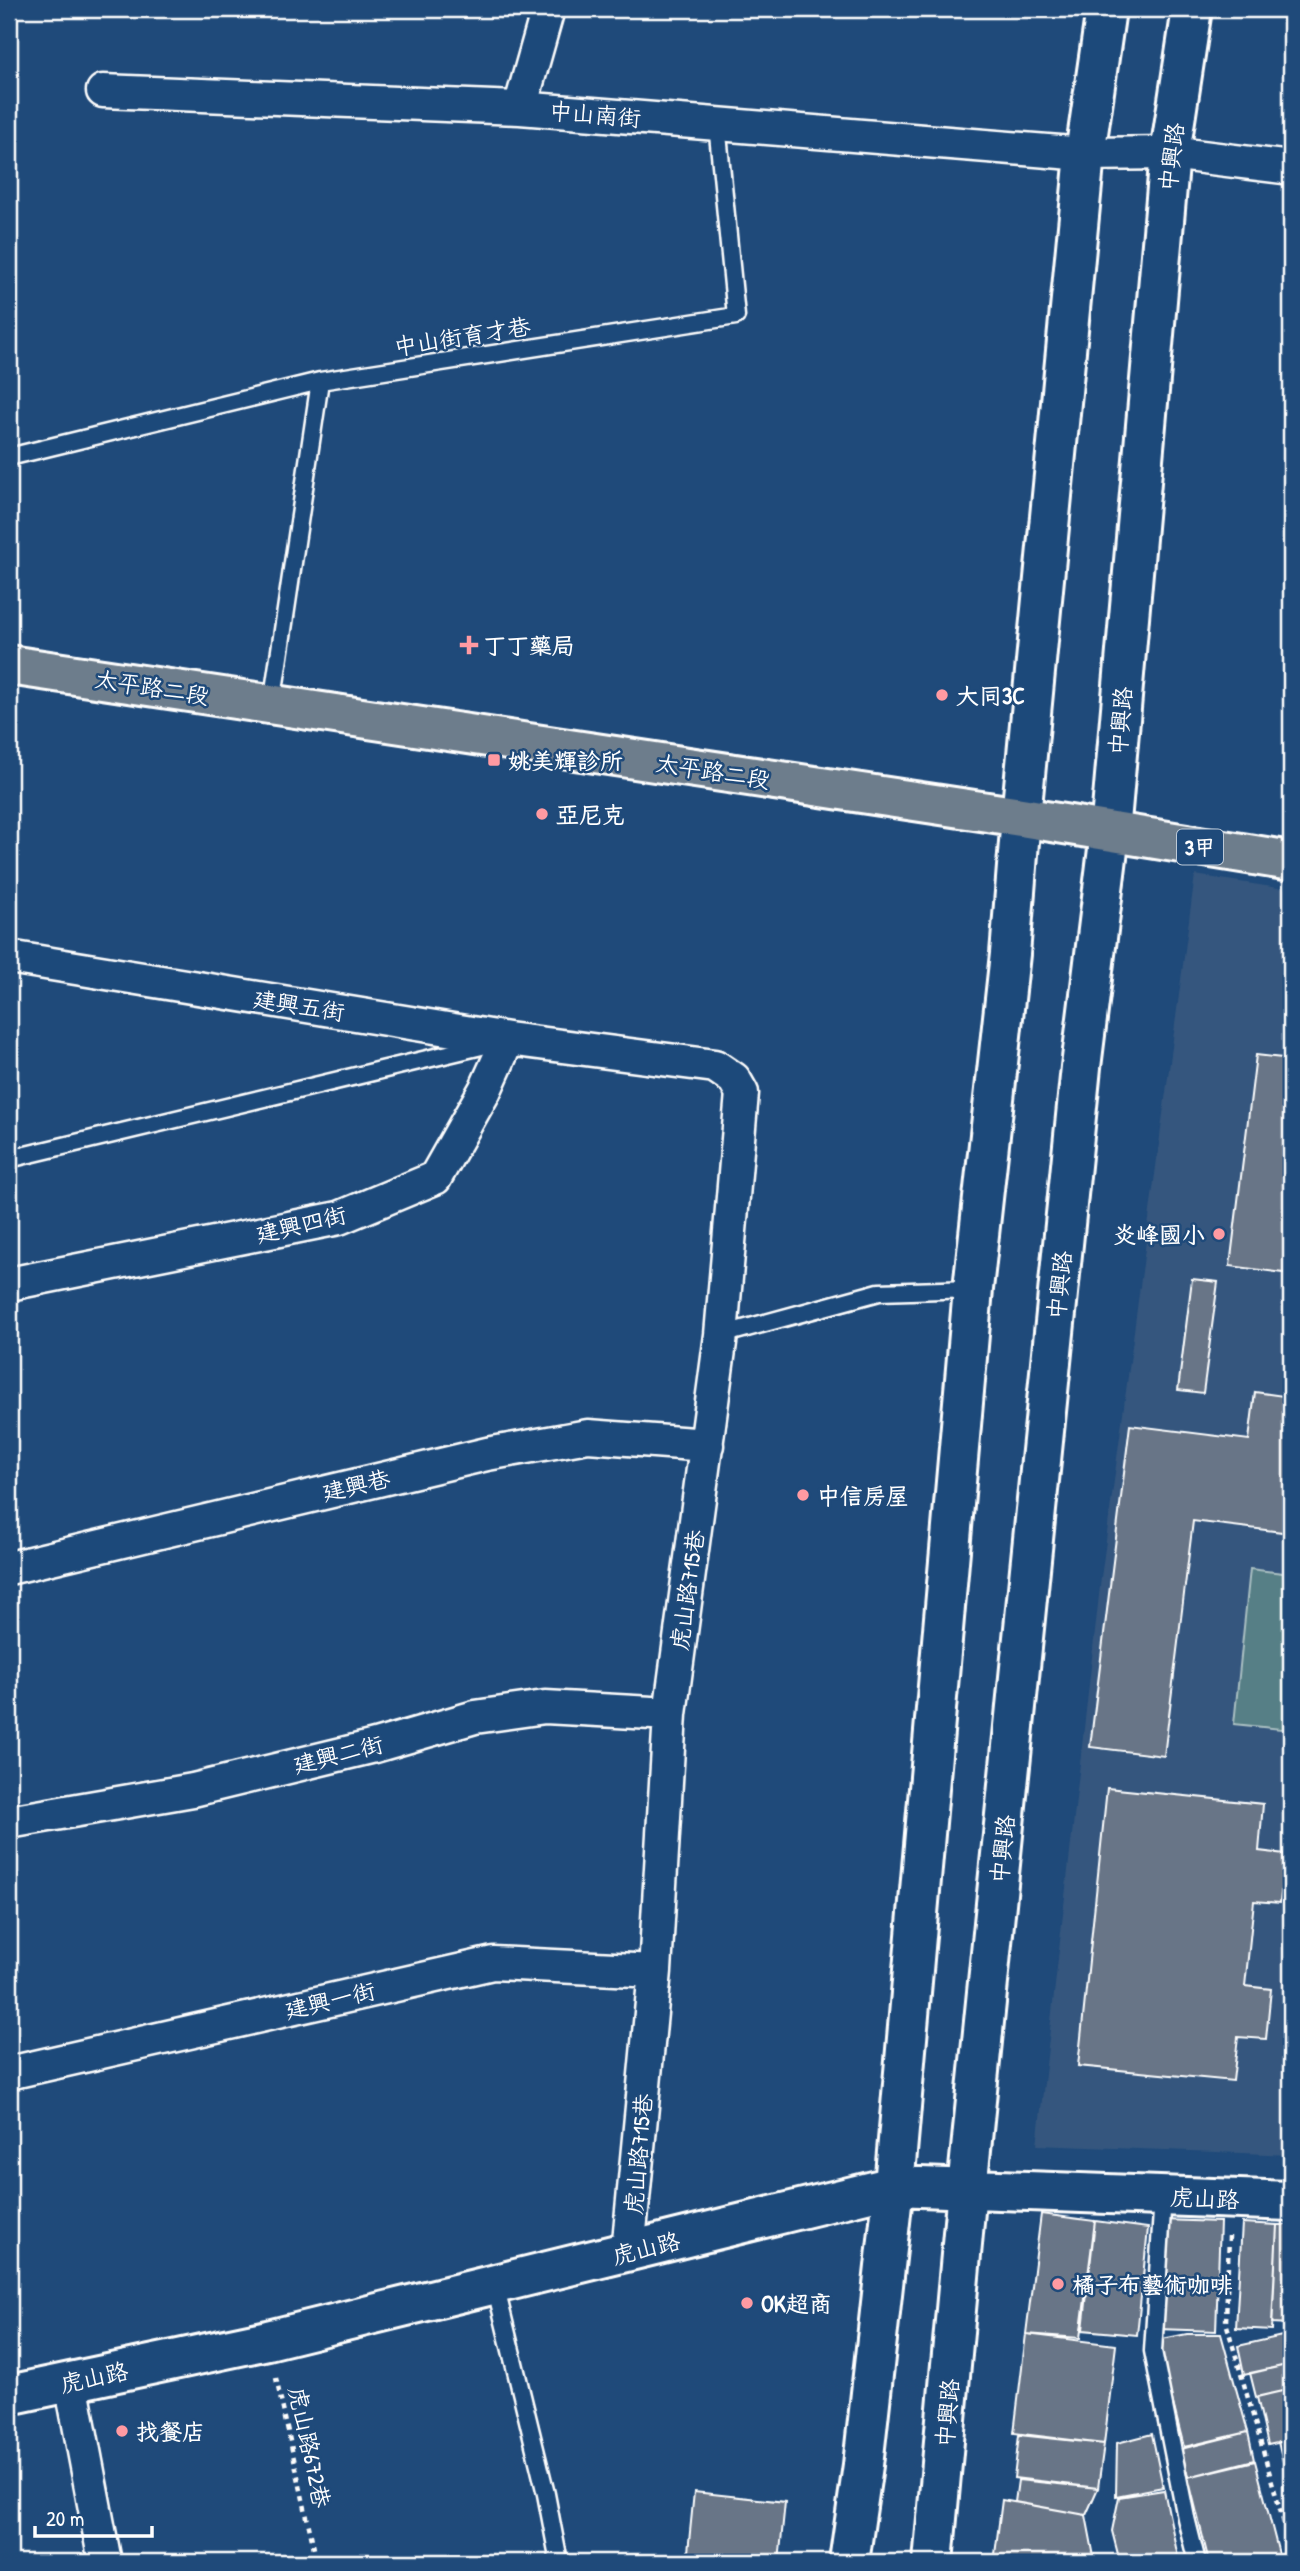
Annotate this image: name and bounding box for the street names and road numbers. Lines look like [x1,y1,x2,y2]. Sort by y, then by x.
street label: 中山南街 [548,95,642,133]
street label: 中興路 [1151,121,1191,193]
street label: 中山街育才巷 [391,310,534,362]
street label: 太平路二段 [93,663,211,711]
street label: 中興路 [1102,685,1138,757]
street label: 太平路二段 [654,747,772,795]
road number: 3甲 [1177,830,1223,864]
street label: 建興五街 [251,982,347,1028]
street label: 建興四街 [253,1199,349,1249]
street label: 中興路 [1040,1249,1078,1321]
street label: 建興巷 [319,1462,394,1508]
street label: 虎山路715巷 [663,1527,711,1652]
street label: 建興二街 [290,1728,386,1780]
street label: 中興路 [983,1813,1021,1885]
street label: 建興一街 [282,1975,378,2025]
street label: 虎山路715巷 [617,2091,659,2216]
street label: 虎山路 [1170,2181,1240,2215]
street label: 虎山路 [609,2225,683,2271]
street label: 虎山路 [57,2355,131,2399]
street label: 中興路 [929,2377,965,2449]
street label: 虎山路672巷 [282,2383,338,2512]

